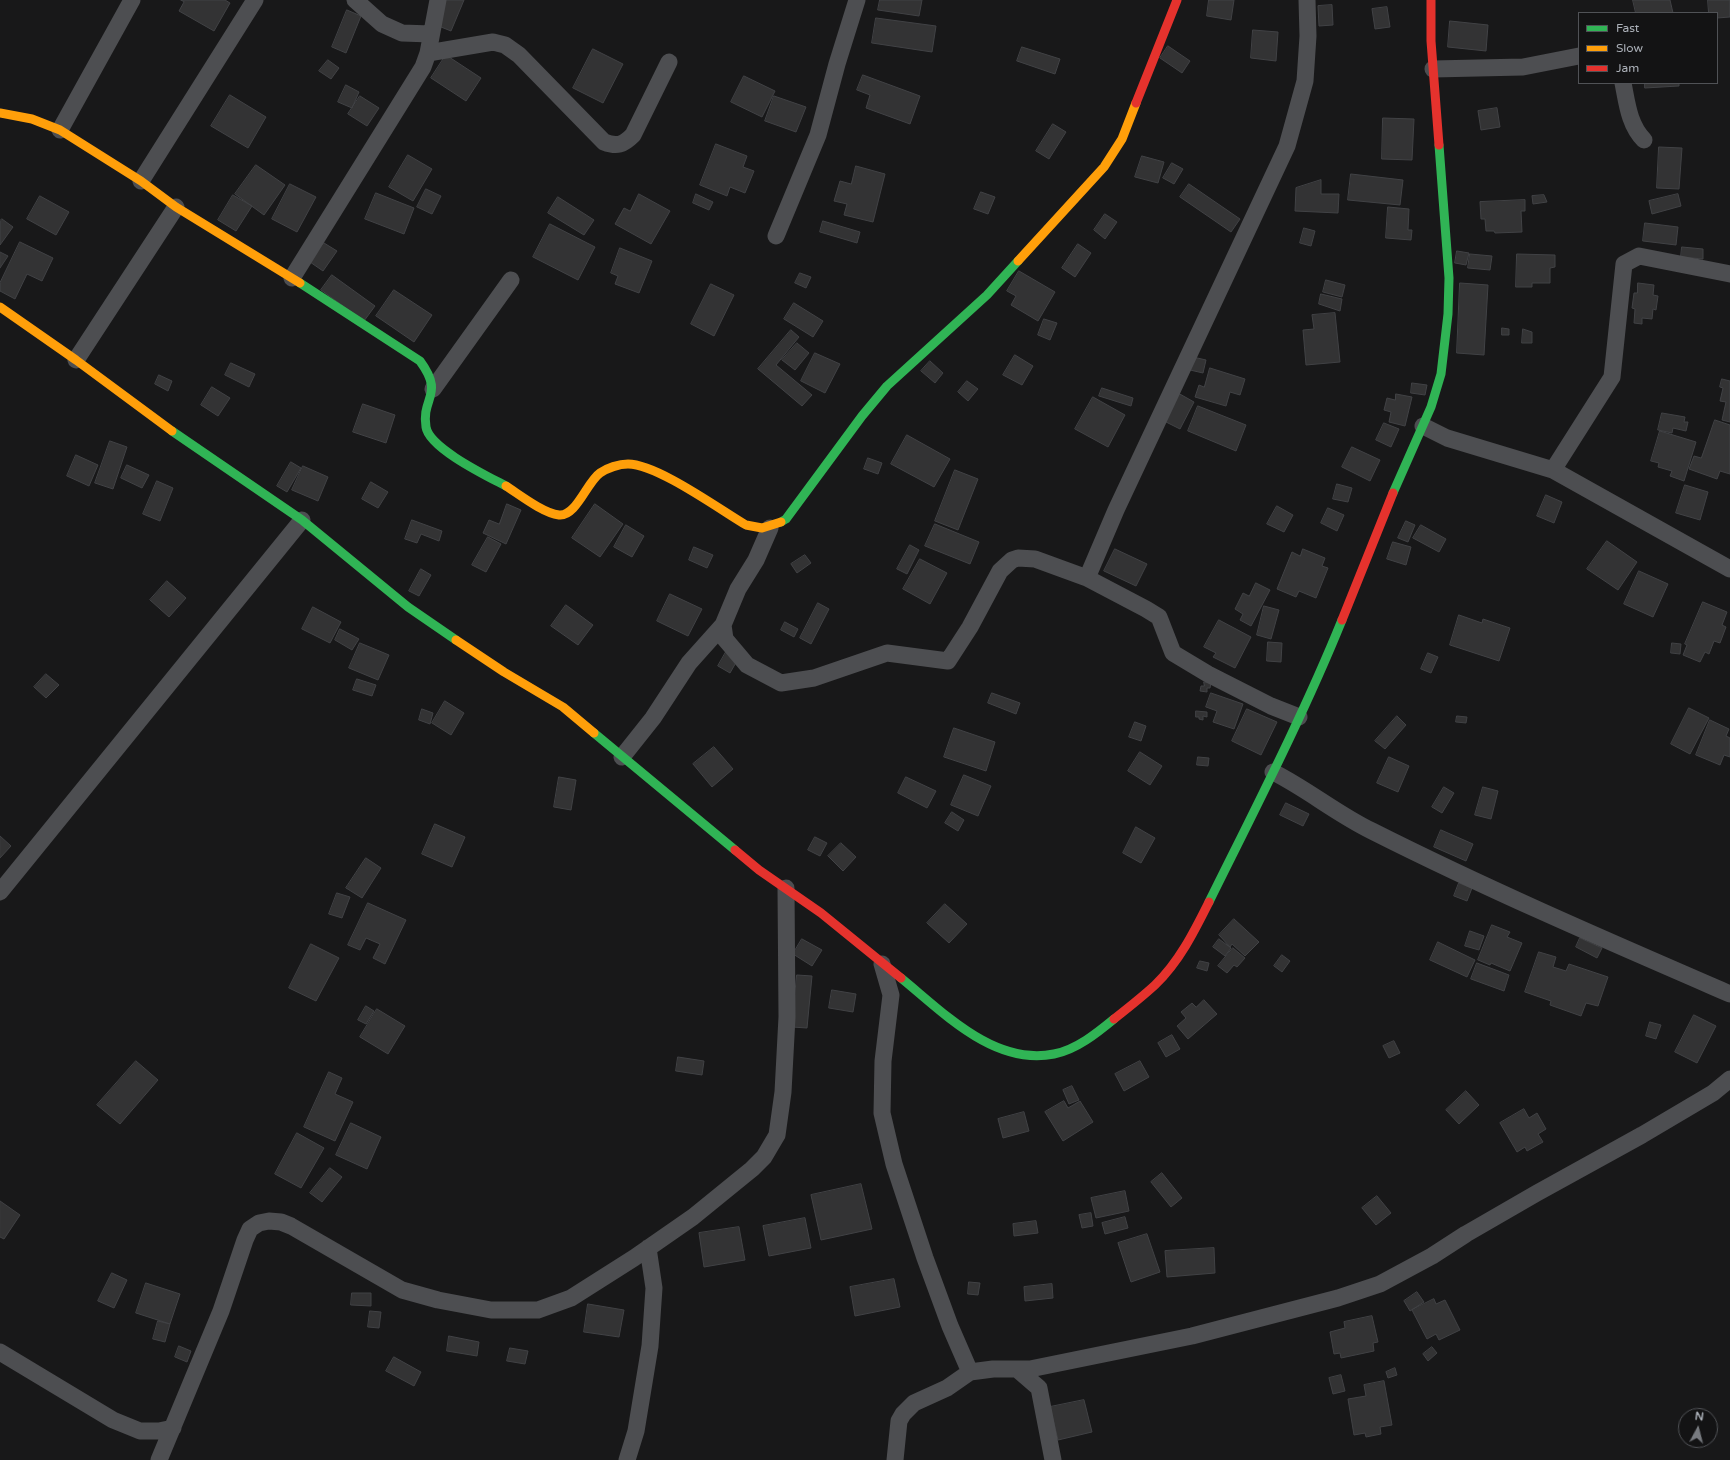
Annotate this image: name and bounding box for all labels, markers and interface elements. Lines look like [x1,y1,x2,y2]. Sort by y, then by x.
legend [1578,12,1718,84]
text: Fast [1616,21,1639,35]
text: Slow [1616,41,1643,55]
text: Jam [1616,61,1639,75]
north arrow [1678,1408,1718,1448]
text: N [1694,1410,1705,1424]

